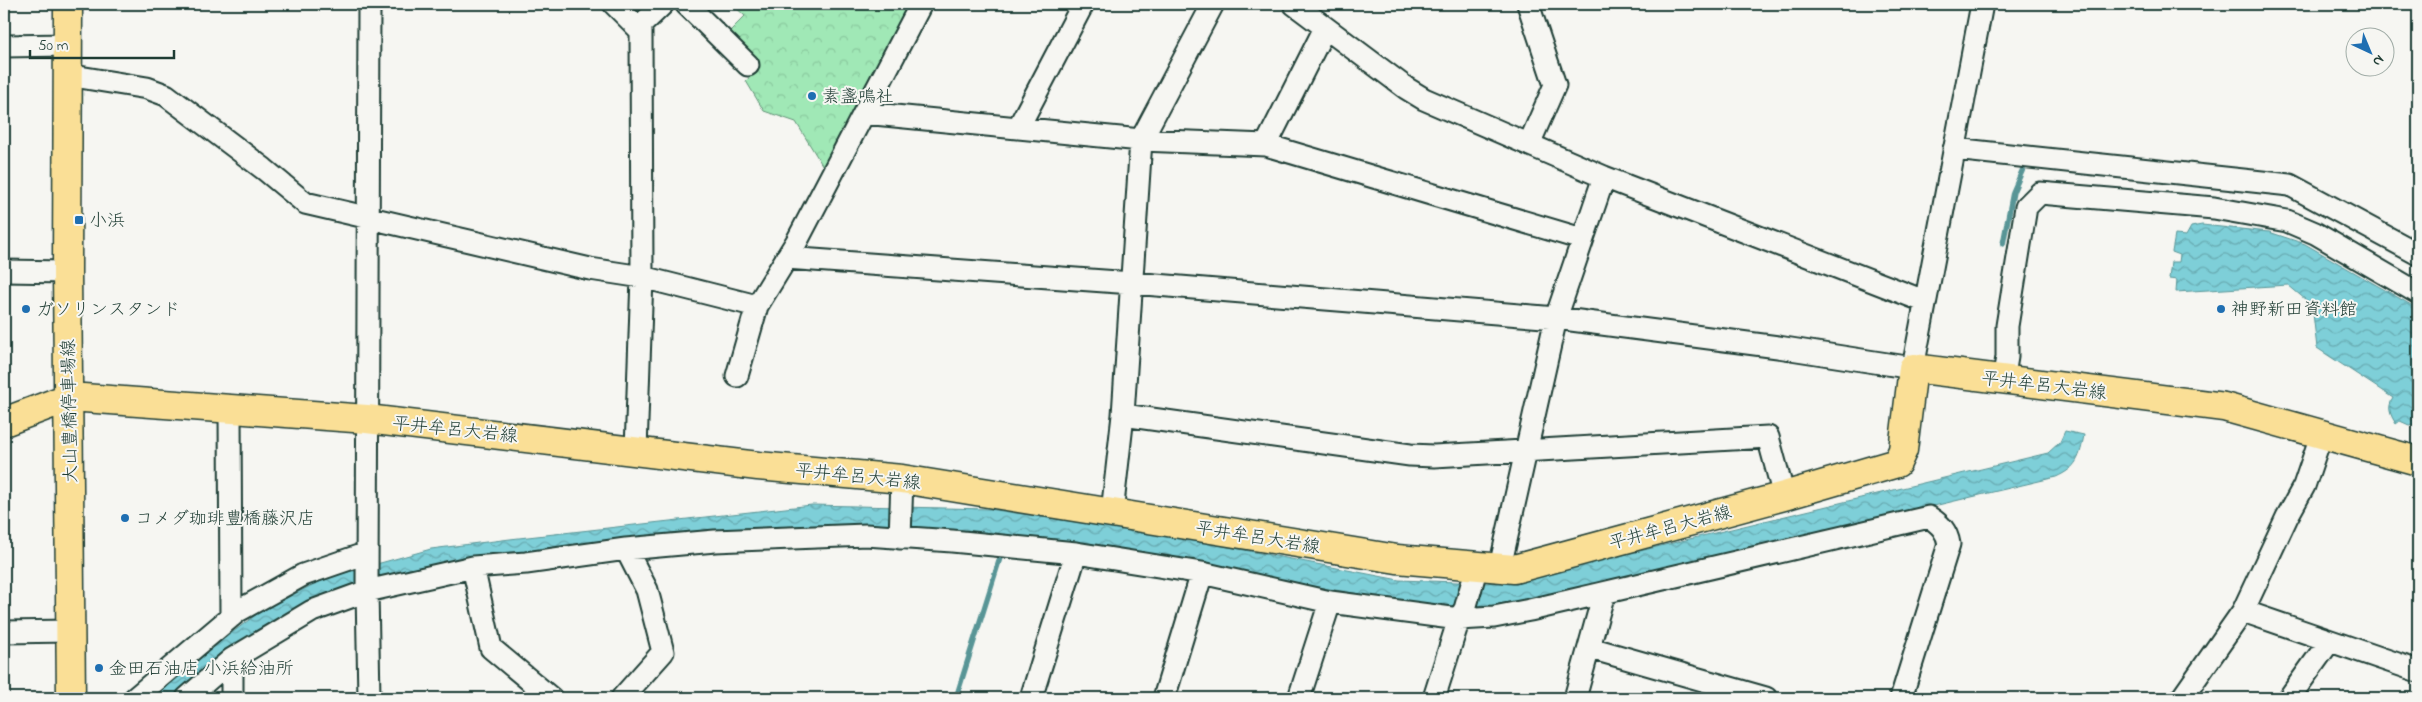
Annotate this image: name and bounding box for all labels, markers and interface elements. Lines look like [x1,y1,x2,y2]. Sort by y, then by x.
scale bar [30,28,174,60]
north arrow [2344,28,2394,78]
text: 50 m [38,35,69,57]
text: N [2367,49,2389,71]
place label: 素盞鳴社 [822,85,894,111]
marker: 素盞鳴社 [806,90,818,102]
place label: 小浜 [89,209,125,235]
marker: 小浜 [73,214,85,226]
place label: ガソリンスタンド [36,298,180,324]
place label: 神野新田資料館 [2231,298,2357,324]
marker: ガソリンスタンド [20,303,32,315]
marker: 神野新田資料館 [2215,303,2227,315]
street label: 大山豊橋停車場線 [57,339,85,483]
street label: 平井牟呂大岩線 [1980,366,2108,408]
street label: 平井牟呂大岩線 [391,411,519,451]
street label: 平井牟呂大岩線 [794,458,922,498]
street label: 平井牟呂大岩線 [1606,500,1735,558]
place label: コメダ珈琲豊橋藤沢店 [135,507,315,533]
marker: コメダ珈琲豊橋藤沢店 [119,512,131,524]
street label: 平井牟呂大岩線 [1193,516,1322,562]
place label: 金田石油店 小浜給油所 [109,657,294,683]
marker: 金田石油店 小浜給油所 [93,662,105,674]

